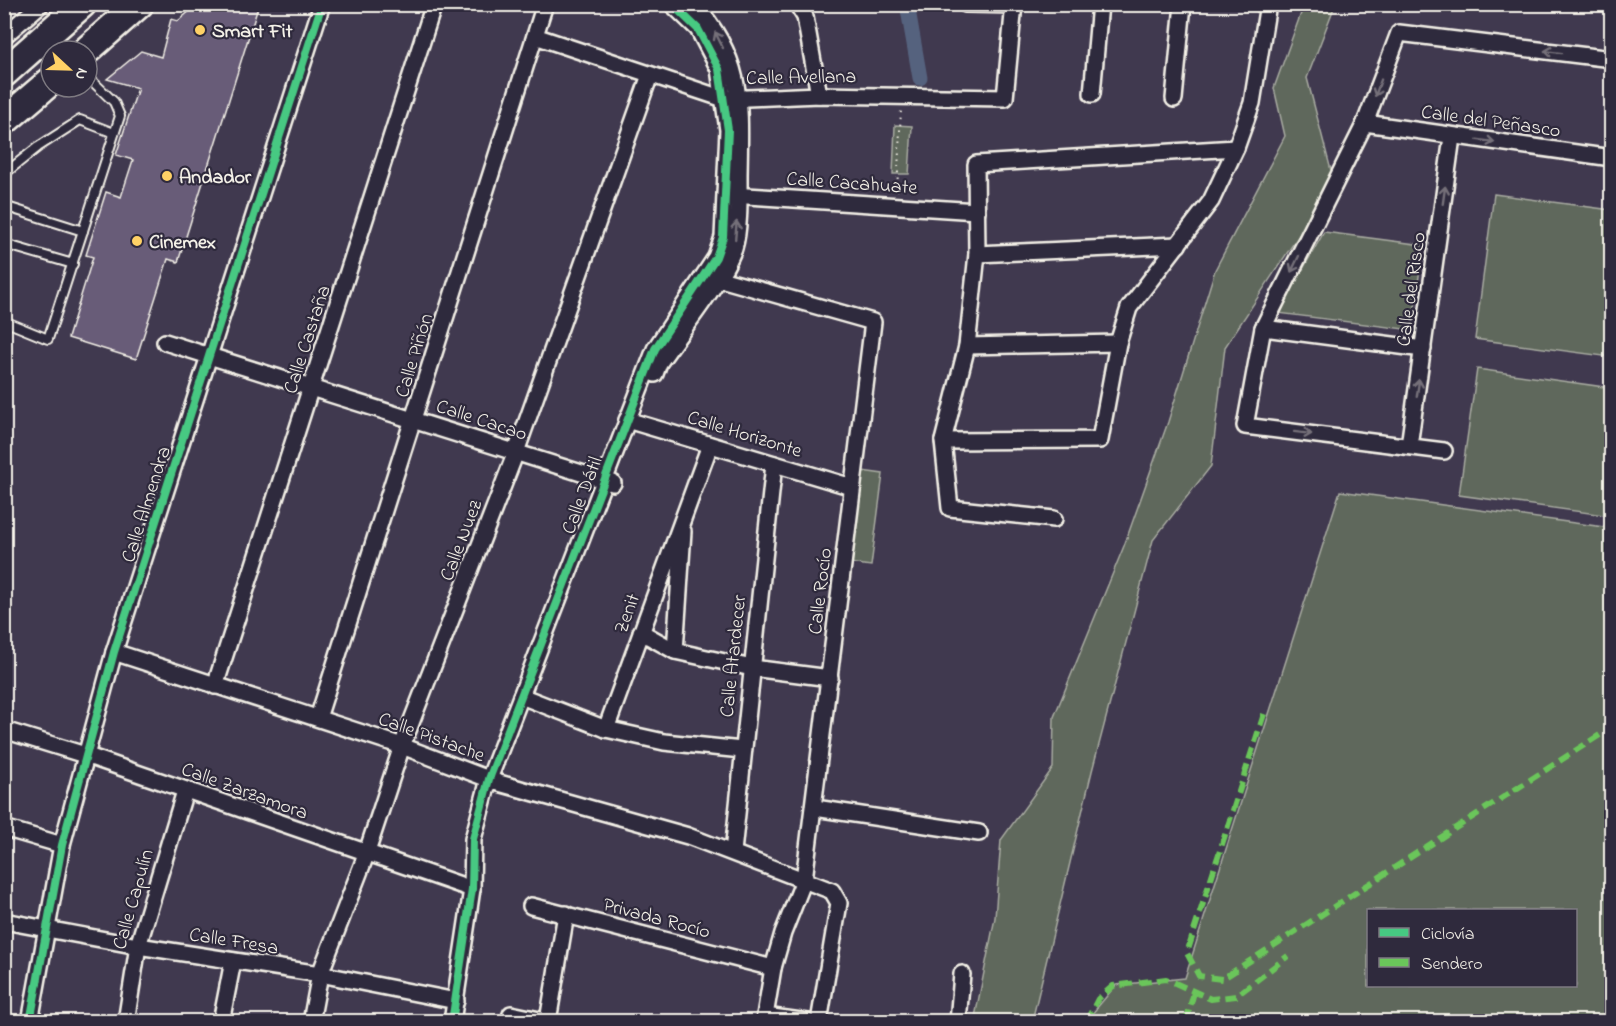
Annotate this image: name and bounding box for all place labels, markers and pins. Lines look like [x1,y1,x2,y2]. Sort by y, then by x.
place label: Smart Fit [212,18,293,47]
marker: Smart Fit [193,23,207,37]
place label: Andador [179,164,252,193]
marker: Andador [160,169,174,183]
place label: Cinemex [149,229,216,258]
marker: Cinemex [130,234,144,248]

